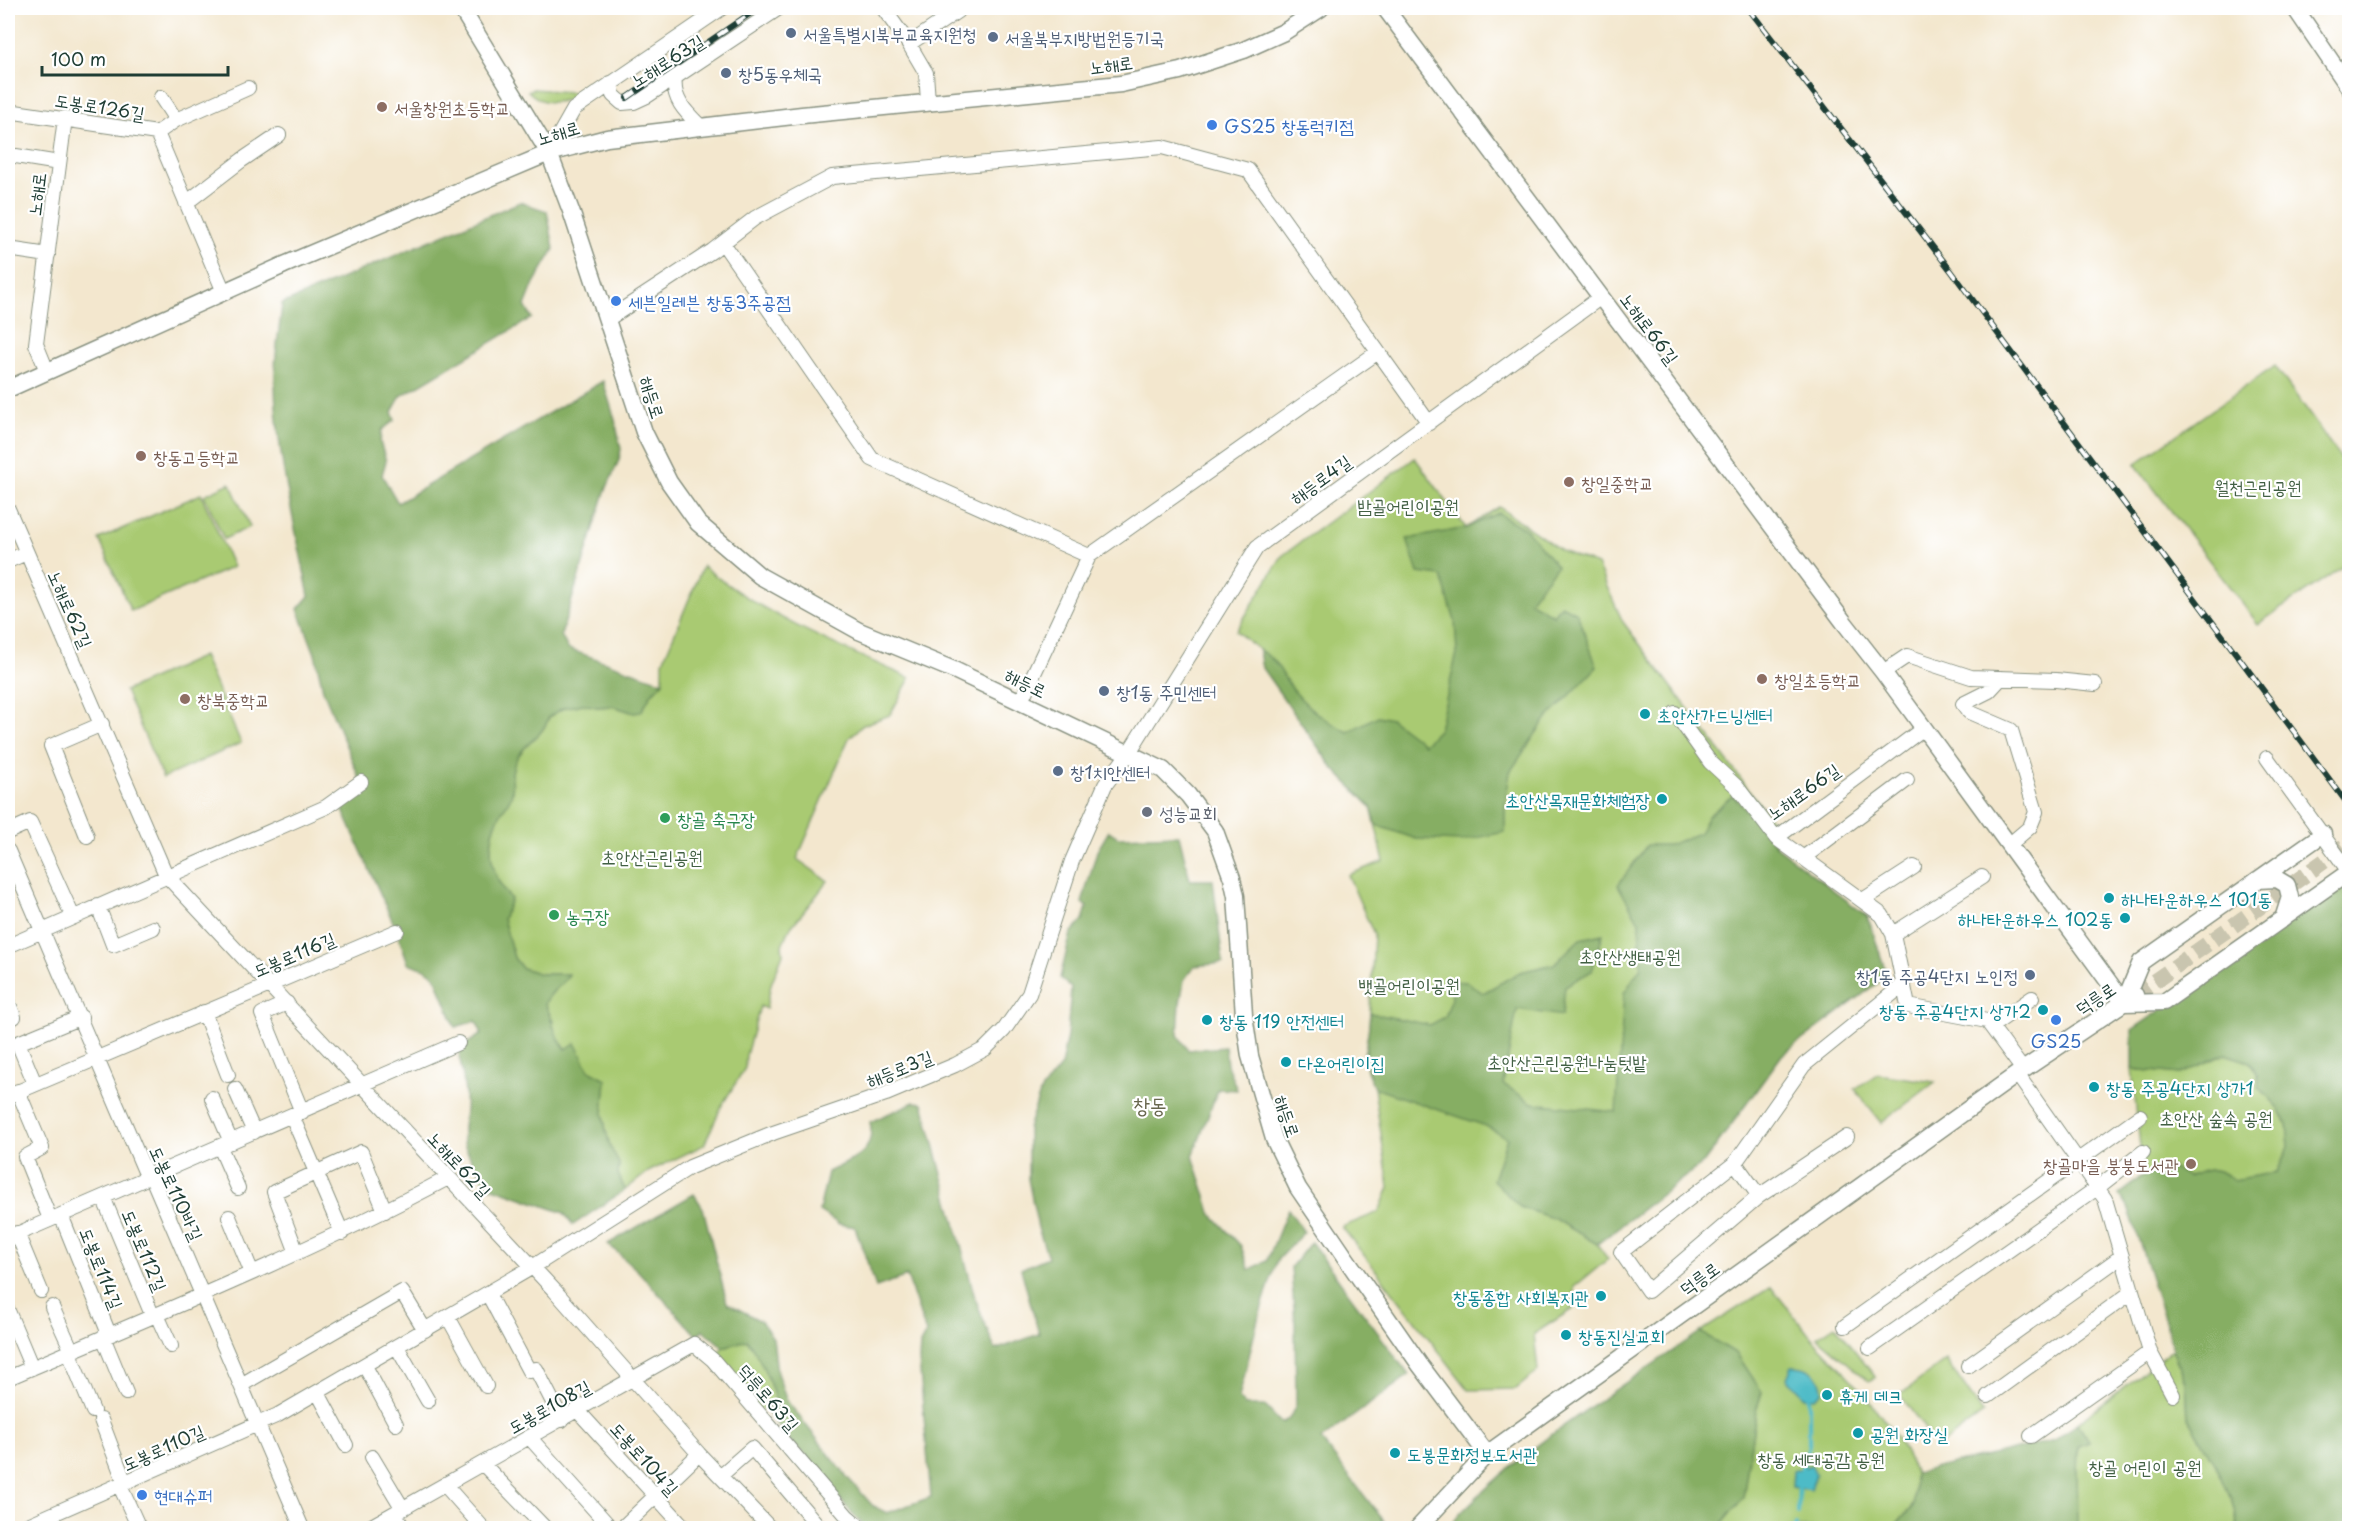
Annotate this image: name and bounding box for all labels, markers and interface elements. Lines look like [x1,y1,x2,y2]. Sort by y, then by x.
place label: 서울특별시북부교육지원청 [803,20,977,47]
place label: 서울북부지방법원등기국 [1005,24,1164,51]
marker: 서울특별시북부교육지원청 [784,26,798,40]
street label: 노해로63길 [625,27,709,93]
marker: 서울북부지방법원등기국 [986,30,1000,44]
scale bar [42,39,228,77]
text: 100 m [51,45,106,72]
street label: 노해로 [1088,48,1134,80]
place label: 창5동우체국 [738,60,822,87]
marker: 창5동우체국 [719,66,733,80]
street label: 도봉로126길 [53,86,147,127]
place label: 서울창원초등학교 [394,94,510,121]
marker: 서울창원초등학교 [375,100,389,114]
place label: GS25 창동럭키점 [1224,112,1354,139]
street label: 노해로 [533,113,583,151]
marker: GS25 창동럭키점 [1205,118,1219,132]
street label: 노해로 [20,171,52,217]
street label: 노해로66길 [1614,287,1686,370]
place label: 세븐일레븐 창동3주공점 [628,288,791,315]
marker: 세븐일레븐 창동3주공점 [609,294,623,308]
street label: 해등로 [633,372,673,422]
place label: 창동고등학교 [153,443,240,470]
street label: 해등로4길 [1284,447,1357,510]
marker: 창동고등학교 [134,449,148,463]
place label: 창일중학교 [1581,469,1653,496]
park label: 월천근린공원 [2215,473,2301,500]
marker: 창일중학교 [1562,475,1576,489]
park label: 밤골어린이공원 [1357,492,1459,519]
street label: 노해로62길 [42,566,100,653]
street label: 해등로 [1001,660,1051,704]
place label: 창일초등학교 [1774,666,1861,693]
marker: 창일초등학교 [1755,672,1769,686]
place label: 창1동 주민센터 [1116,678,1217,705]
marker: 창1동 주민센터 [1097,684,1111,698]
place label: 창북중학교 [197,686,269,713]
marker: 창북중학교 [178,692,192,706]
place label: 초안산가드닝센터 [1657,701,1773,728]
marker: 초안산가드닝센터 [1638,707,1652,721]
street label: 노해로66길 [1761,756,1845,826]
place label: 창1치안센터 [1070,758,1151,785]
marker: 창1치안센터 [1051,764,1065,778]
place label: 초안산목재문화체험장 [1505,786,1650,813]
marker: 초안산목재문화체험장 [1655,792,1669,806]
place label: 성능교회 [1159,799,1217,826]
place label: 창골 축구장 [677,805,755,832]
marker: 성능교회 [1140,805,1154,819]
marker: 창골 축구장 [658,811,672,825]
park label: 초안산근린공원 [601,843,703,870]
place label: 하나타운하우스 101동 [2121,885,2272,912]
marker: 하나타운하우스 101동 [2102,891,2116,905]
place label: 농구장 [566,902,609,929]
place label: 하나타운하우스 102동 [1958,905,2113,932]
marker: 농구장 [547,908,561,922]
marker: 하나타운하우스 102동 [2118,911,2132,925]
street label: 도봉로116길 [249,924,340,983]
park label: 초안산생태공원 [1579,942,1681,969]
place label: 창1동 주공4단지 노인정 [1856,962,2018,989]
marker: 창1동 주공4단지 노인정 [2023,968,2037,982]
park label: 뱃골어린이공원 [1358,971,1460,998]
street label: 덕릉로 [2069,975,2121,1021]
place label: 창동 주공4단지 상가2 [1879,997,2031,1024]
marker: 창동 주공4단지 상가2 [2036,1003,2050,1017]
place label: 창동 119 안전센터 [1219,1007,1344,1034]
marker: 창동 119 안전센터 [1200,1013,1214,1027]
marker: GS25 [2049,1013,2063,1027]
place label: GS25 [2031,1027,2081,1054]
street label: 해등로3길 [862,1042,937,1094]
park label: 초안산근린공원나눔텃밭 [1487,1048,1647,1075]
place label: 다온어린이집 [1298,1049,1385,1076]
marker: 다온어린이집 [1279,1055,1293,1069]
place label: 창동 주공4단지 상가1 [2106,1074,2254,1101]
marker: 창동 주공4단지 상가1 [2087,1080,2101,1094]
district label: 창동 [1133,1088,1167,1120]
street label: 해등로 [1268,1091,1308,1141]
park label: 초안산 숲속 공원 [2159,1104,2273,1131]
street label: 노해로62길 [422,1125,498,1204]
street label: 도봉로110바길 [143,1141,211,1245]
place label: 창골마을 붕붕도서관 [2043,1151,2179,1178]
marker: 창골마을 붕붕도서관 [2184,1157,2198,1171]
street label: 도봉로112길 [116,1205,175,1296]
street label: 도봉로114길 [73,1223,131,1313]
street label: 덕릉로 [1673,1254,1725,1302]
place label: 창동종합 사회복지관 [1453,1283,1589,1310]
marker: 창동종합 사회복지관 [1594,1289,1608,1303]
place label: 창동진실교회 [1578,1322,1665,1349]
marker: 창동진실교회 [1559,1328,1573,1342]
street label: 덕릉로63길 [732,1357,806,1437]
street label: 도봉로108길 [503,1372,596,1440]
place label: 휴게 데크 [1839,1382,1903,1409]
marker: 휴게 데크 [1820,1388,1834,1402]
street label: 도봉로104길 [604,1415,686,1501]
street label: 도봉로110길 [118,1417,209,1477]
place label: 공원 화장실 [1870,1420,1949,1447]
marker: 공원 화장실 [1851,1426,1865,1440]
place label: 도봉문화정보도서관 [1407,1440,1537,1467]
park label: 창동 세대공감 공원 [1757,1445,1885,1472]
marker: 도봉문화정보도서관 [1388,1446,1402,1460]
park label: 창골 어린이 공원 [2088,1453,2202,1480]
place label: 현대슈퍼 [154,1482,212,1509]
marker: 현대슈퍼 [135,1488,149,1502]

